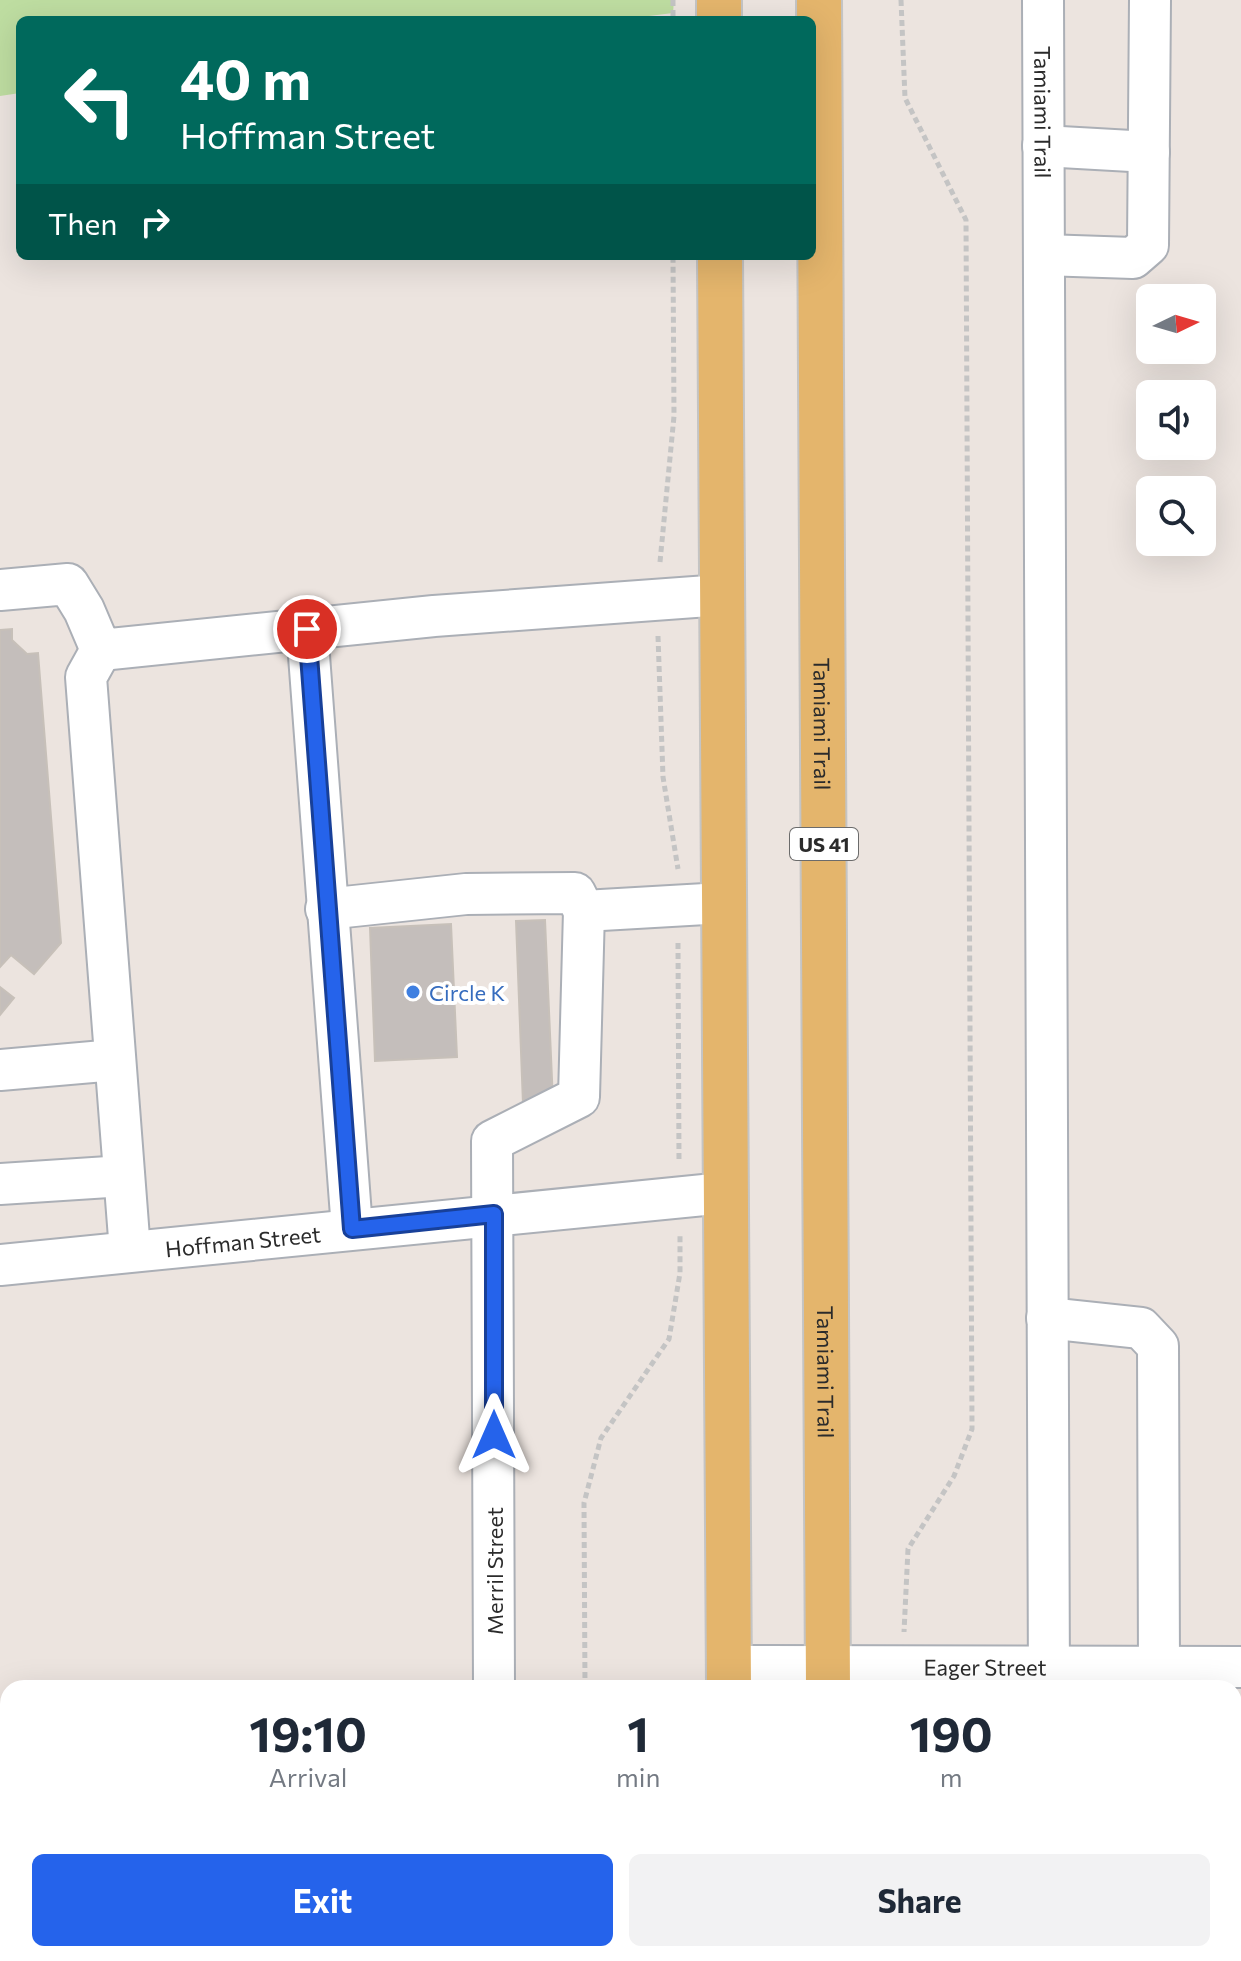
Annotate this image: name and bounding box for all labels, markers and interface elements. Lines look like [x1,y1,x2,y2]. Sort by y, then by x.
text: 40 m [180,43,311,112]
street label: Tamiami Trail [1030,46,1057,178]
icon: left [48,48,152,152]
text: Hoffman Street [180,112,435,156]
icon: right [133,200,177,244]
text: Then [48,204,117,241]
north arrow [1136,284,1216,364]
map controls [1136,284,1216,556]
button: sound [1136,380,1216,460]
button: search [1136,476,1216,556]
pin [273,595,341,663]
icon: arrive [285,607,329,651]
street label: Tamiami Trail [809,658,837,790]
road number: US 41 [790,828,858,860]
place label: Circle K [429,979,505,1006]
marker: Circle K [404,983,422,1001]
street label: Hoffman Street [164,1220,322,1262]
street label: Tamiami Trail [812,1306,840,1438]
position arrow [452,1393,536,1477]
street label: Merril Street [481,1507,508,1635]
street label: Eager Street [923,1653,1047,1680]
text: 19:10 [249,1703,367,1762]
text: 1 [627,1703,649,1762]
text: 190 [910,1703,993,1762]
text: Arrival [269,1761,347,1792]
text: min [616,1761,660,1792]
text: m [940,1761,962,1792]
button: Exit [32,1854,613,1946]
button: Share [629,1854,1210,1946]

